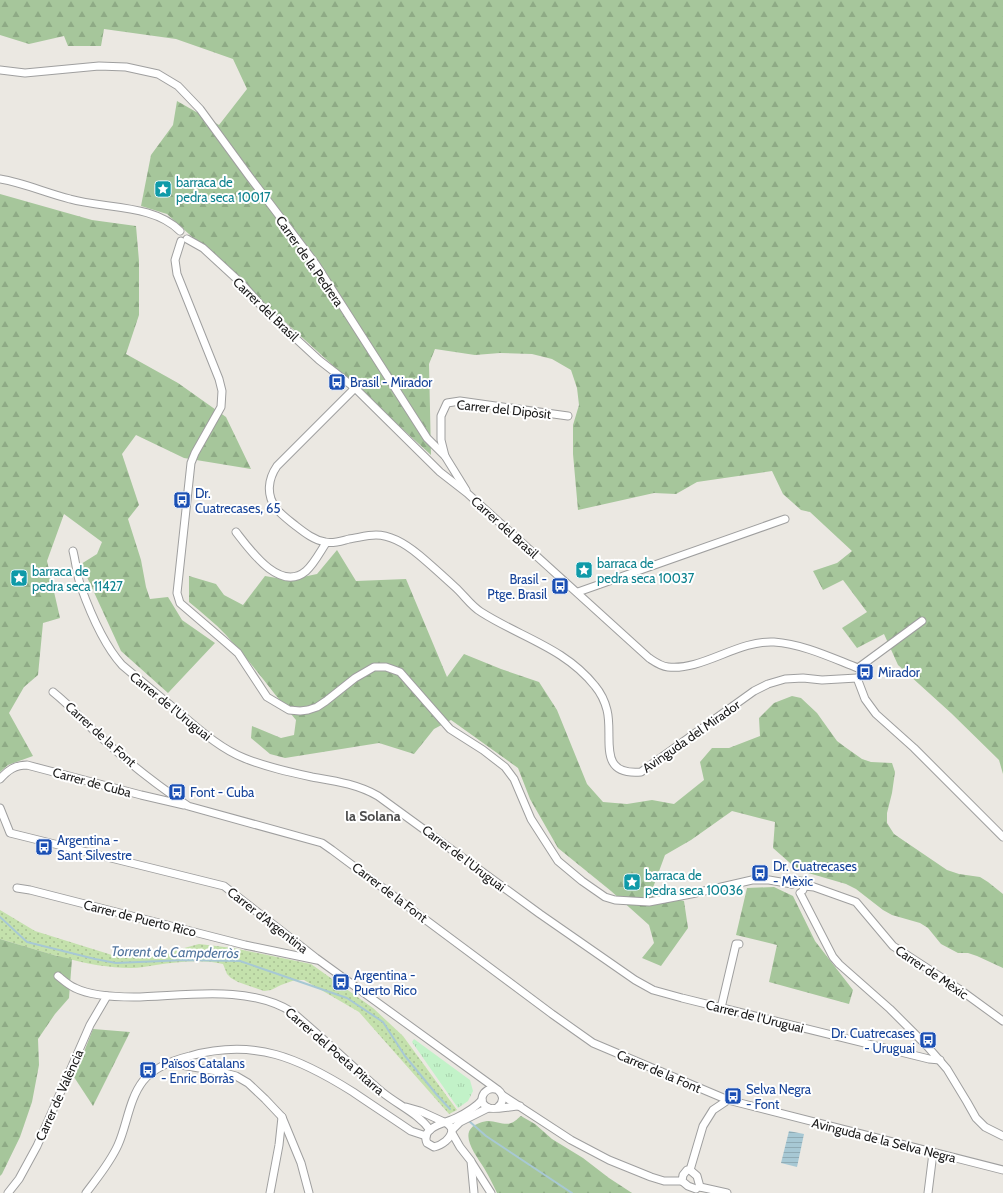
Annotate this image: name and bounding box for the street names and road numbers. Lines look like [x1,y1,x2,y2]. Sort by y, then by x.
street label: Carrer de la Pedrera [273,213,348,310]
street label: Carrer del Brasil [230,274,302,344]
street label: Carrer del Dipòsit [456,396,553,422]
street label: Carrer del Brasil [468,493,542,561]
street label: Carrer de l'Uruguai [127,668,215,744]
street label: Avinguda del Mirador [639,696,744,776]
street label: Carrer de la Font [62,698,140,770]
street label: Carrer de Cuba [51,764,134,800]
street label: Carrer de l'Uruguai [419,821,509,895]
street label: Carrer de la Font [349,859,431,926]
street label: Carrer d'Argentina [225,884,312,957]
street label: Carrer de Puerto Rico [82,896,198,940]
street label: Carrer de Mèxic [892,942,972,1002]
street label: Carrer de l'Uruguai [704,996,806,1036]
street label: Carrer del Poeta Pitarra [282,1004,388,1099]
street label: Carrer de València [32,1046,87,1143]
street label: Carrer de la Font [614,1046,704,1096]
street label: Avinguda de la Selva Negra [810,1114,958,1166]

